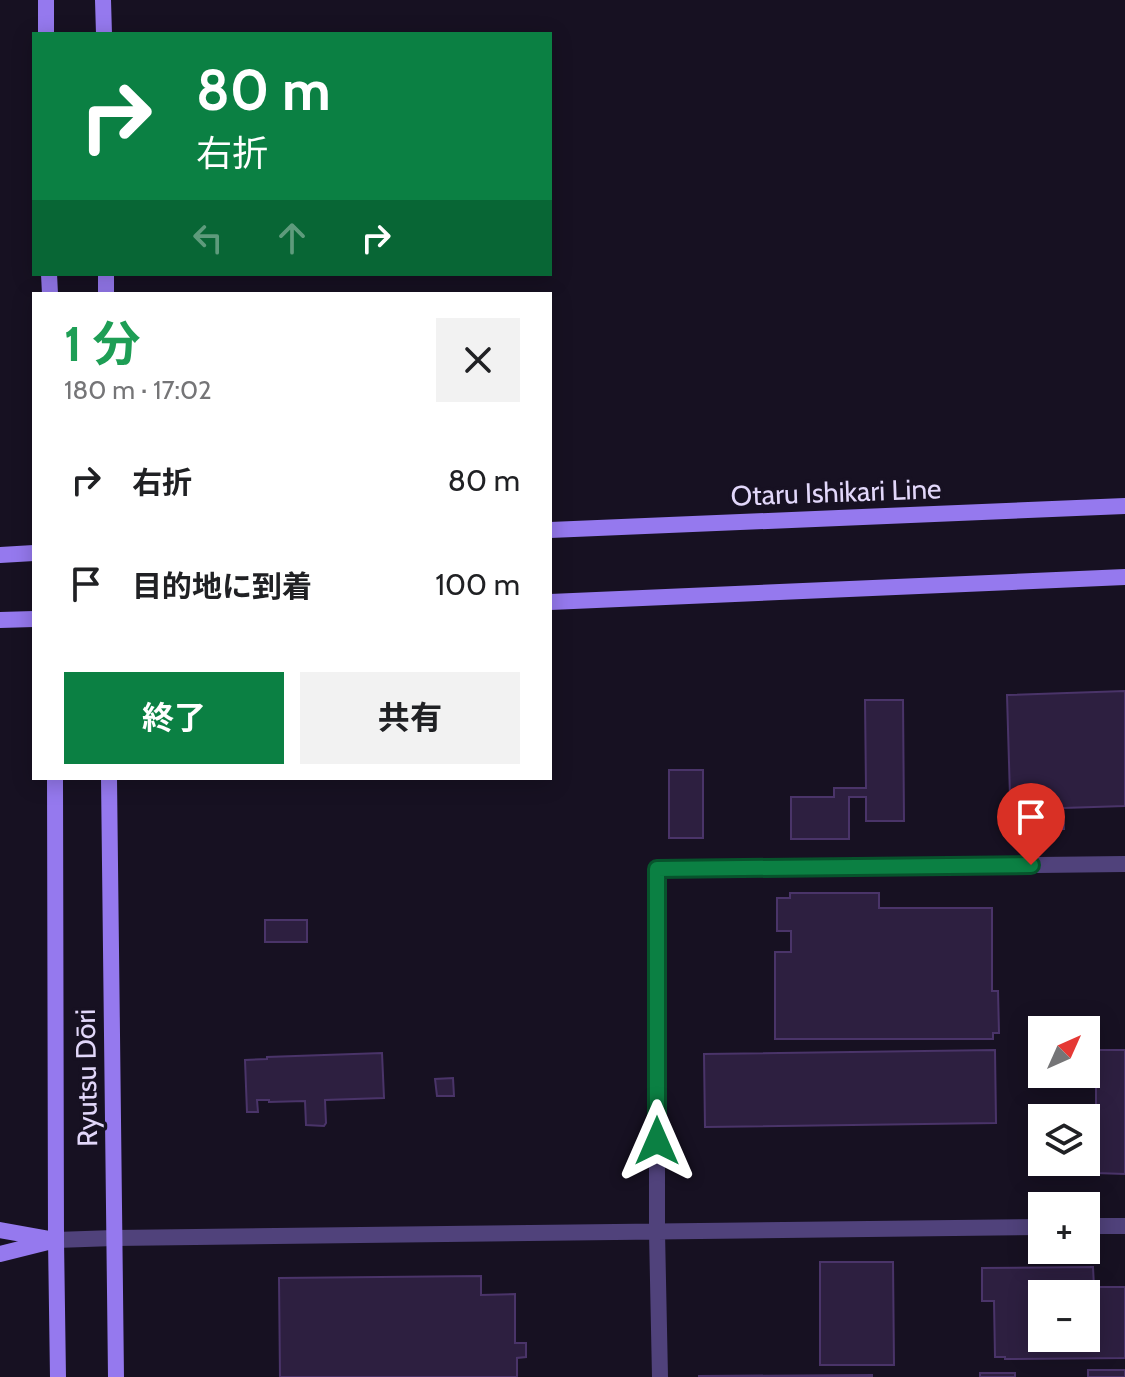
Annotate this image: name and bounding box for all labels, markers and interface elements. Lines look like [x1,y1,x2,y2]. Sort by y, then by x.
text: 80 m [196,56,331,124]
icon: right [64,64,168,168]
text: 右折 [196,131,268,175]
icon: left [186,216,230,260]
icon: ahead [270,216,314,260]
icon: right [354,216,398,260]
text: 1 分 [64,315,141,373]
button: close [436,318,520,402]
text: 180 m · 17:02 [64,374,212,406]
icon: right [64,458,108,502]
text: 80 m [448,462,520,499]
text: 右折 [132,464,192,501]
street label: Otaru Ishikari Line [730,471,942,513]
icon: arrive [64,562,108,606]
text: 100 m [435,566,520,603]
text: 目的地に到着 [132,568,312,605]
button: 終了 [64,672,284,764]
button: 共有 [300,672,520,764]
pin [997,783,1065,865]
icon: arrive [1009,795,1053,839]
street label: Ryutsu Dōri [68,1009,104,1147]
north arrow [1028,1016,1100,1088]
map controls [1028,1016,1100,1352]
position arrow [615,1099,699,1183]
button: layers [1028,1104,1100,1176]
button: + [1028,1192,1100,1264]
button: − [1028,1280,1100,1352]

